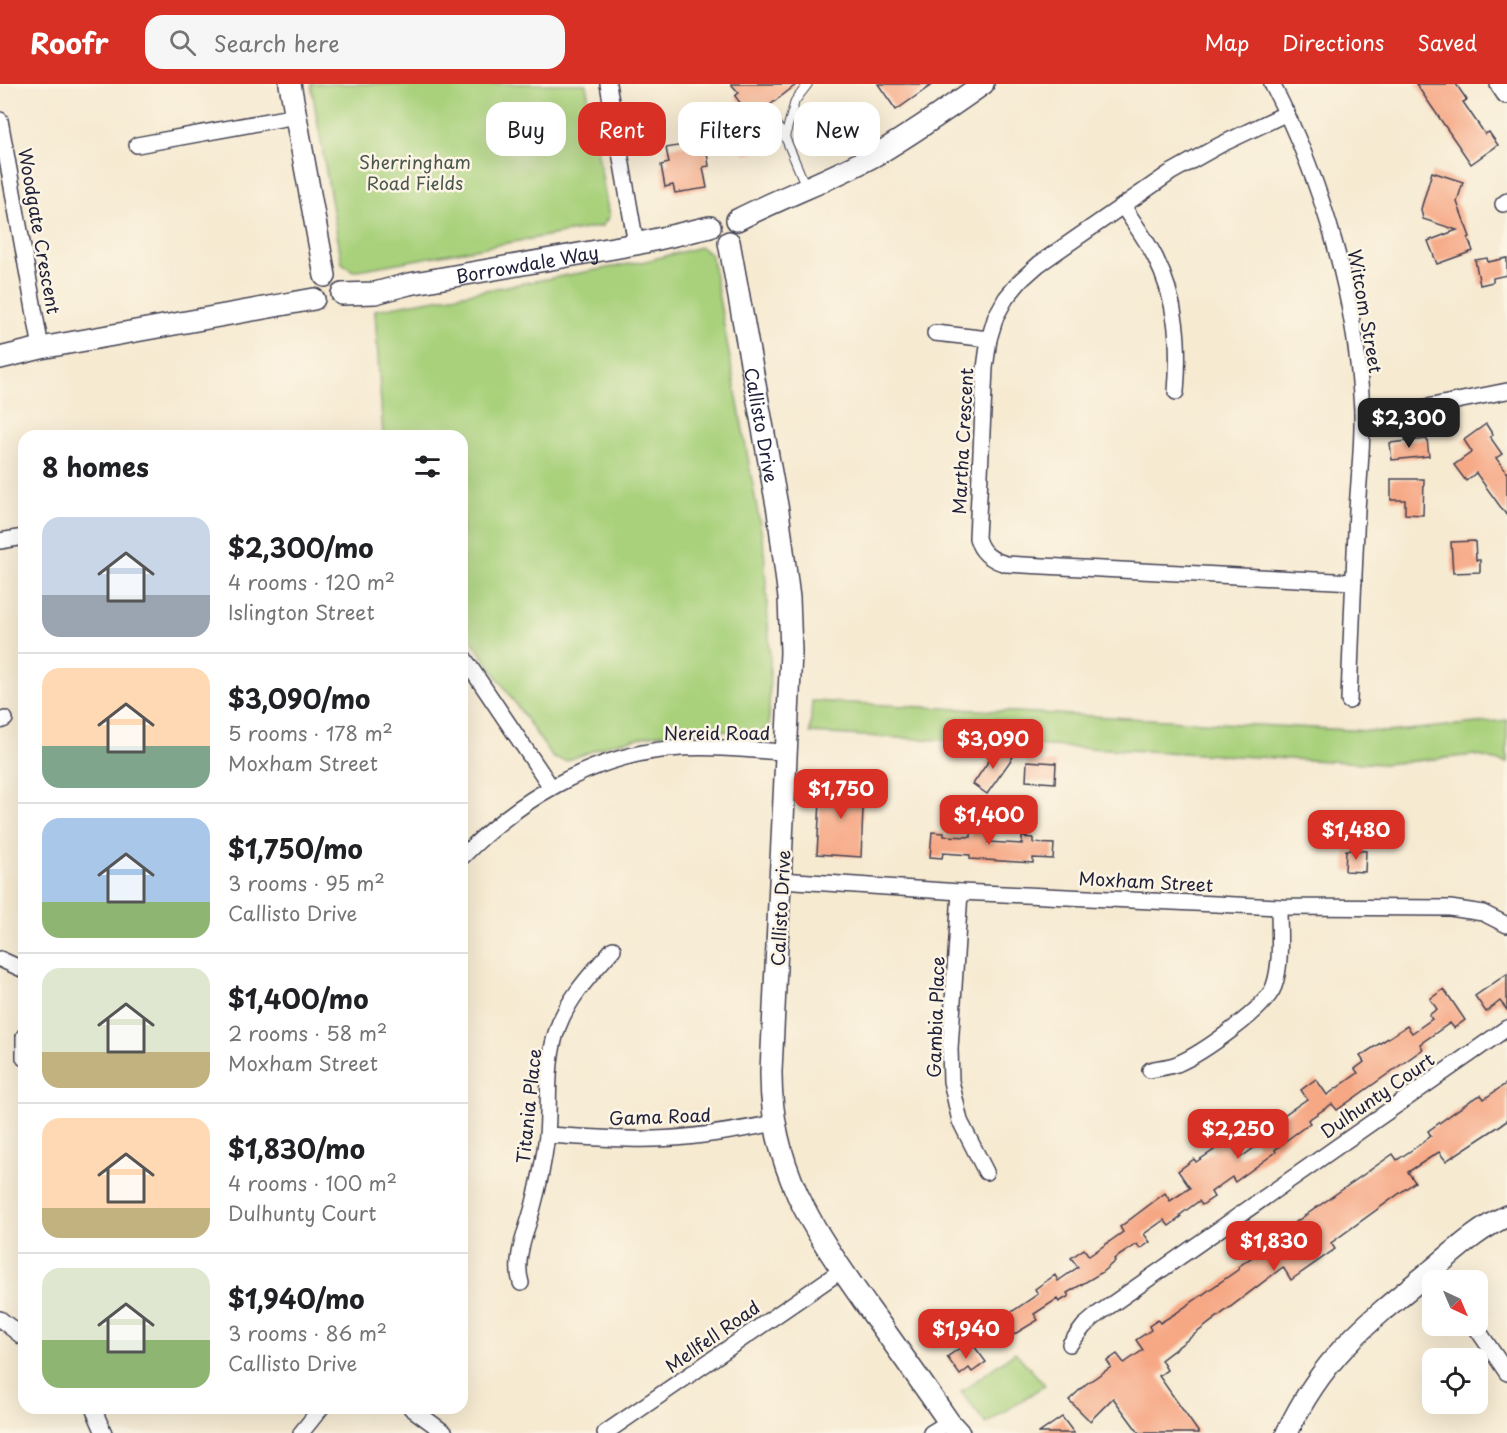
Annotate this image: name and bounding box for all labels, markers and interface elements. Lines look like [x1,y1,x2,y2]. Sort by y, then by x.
search box [145,15,565,69]
text: Roofr [30,21,109,64]
icon: search [166,26,199,59]
text: Search here [214,26,339,59]
text: Map [1204,26,1249,58]
text: Directions [1282,26,1384,58]
text: Saved [1417,26,1477,58]
chip: Buy [486,102,566,156]
chip: Rent [578,102,666,156]
chip: Filters [678,102,782,156]
chip: New [794,102,880,156]
street label: Woodgate Crescent [12,146,68,316]
park label: Sherringham Road Fields [359,148,471,196]
street label: Borrowdale Way [453,237,601,289]
street label: Witcom Street [1342,247,1390,375]
street label: Callisto Drive [739,365,786,485]
street label: Martha Crescent [945,367,979,515]
pin: $2,300 [1360,398,1458,449]
text: $2,300 [1372,402,1446,432]
text: 8 homes [42,447,149,486]
icon: filters [411,450,444,483]
text: $2,300/mo [228,528,374,567]
icon: home [90,541,162,613]
text: 4 rooms · 120 m² [228,567,395,597]
text: Islington Street [228,597,375,627]
text: $3,090/mo [228,679,370,718]
icon: home [90,692,162,764]
text: 5 rooms · 178 m² [228,718,393,748]
street label: Nereid Road [664,719,770,746]
pin: $3,090 [944,719,1042,770]
text: $3,090 [957,723,1029,753]
text: Moxham Street [228,748,378,778]
pin: $1,750 [792,769,890,820]
text: $1,750 [808,773,874,803]
pin: $1,400 [940,795,1038,846]
text: $1,400 [954,799,1024,829]
pin: $1,480 [1307,810,1405,861]
text: $1,480 [1322,814,1390,844]
text: $1,750/mo [228,829,363,868]
icon: home [90,842,162,914]
street label: Callisto Drive [763,849,797,967]
street label: Moxham Street [1078,864,1214,898]
text: 3 rooms · 95 m² [228,868,385,898]
text: Callisto Drive [228,898,357,928]
street label: Gambia Place [919,956,951,1078]
text: $1,400/mo [228,979,368,1018]
icon: home [90,992,162,1064]
text: 2 rooms · 58 m² [228,1018,387,1048]
street label: Dulhunty Court [1315,1046,1439,1144]
street label: Titania Place [509,1047,547,1165]
text: Moxham Street [228,1048,378,1078]
street label: Gama Road [609,1101,711,1131]
pin: $2,250 [1189,1109,1287,1160]
text: $2,250 [1202,1113,1274,1143]
text: $1,830/mo [228,1129,365,1168]
icon: home [90,1142,162,1214]
text: 4 rooms · 100 m² [228,1168,397,1198]
text: Dulhunty Court [228,1198,376,1228]
pin: $1,830 [1225,1221,1323,1272]
text: $1,830 [1240,1225,1308,1255]
north arrow [1422,1270,1488,1336]
map controls [1422,1270,1488,1414]
text: $1,940/mo [228,1279,365,1318]
icon: home [90,1292,162,1364]
street label: Mellfell Road [659,1293,765,1379]
pin: $1,940 [917,1309,1015,1360]
text: $1,940 [932,1313,1000,1343]
text: 3 rooms · 86 m² [228,1318,387,1348]
text: Callisto Drive [228,1348,357,1378]
button: locate [1422,1348,1488,1414]

